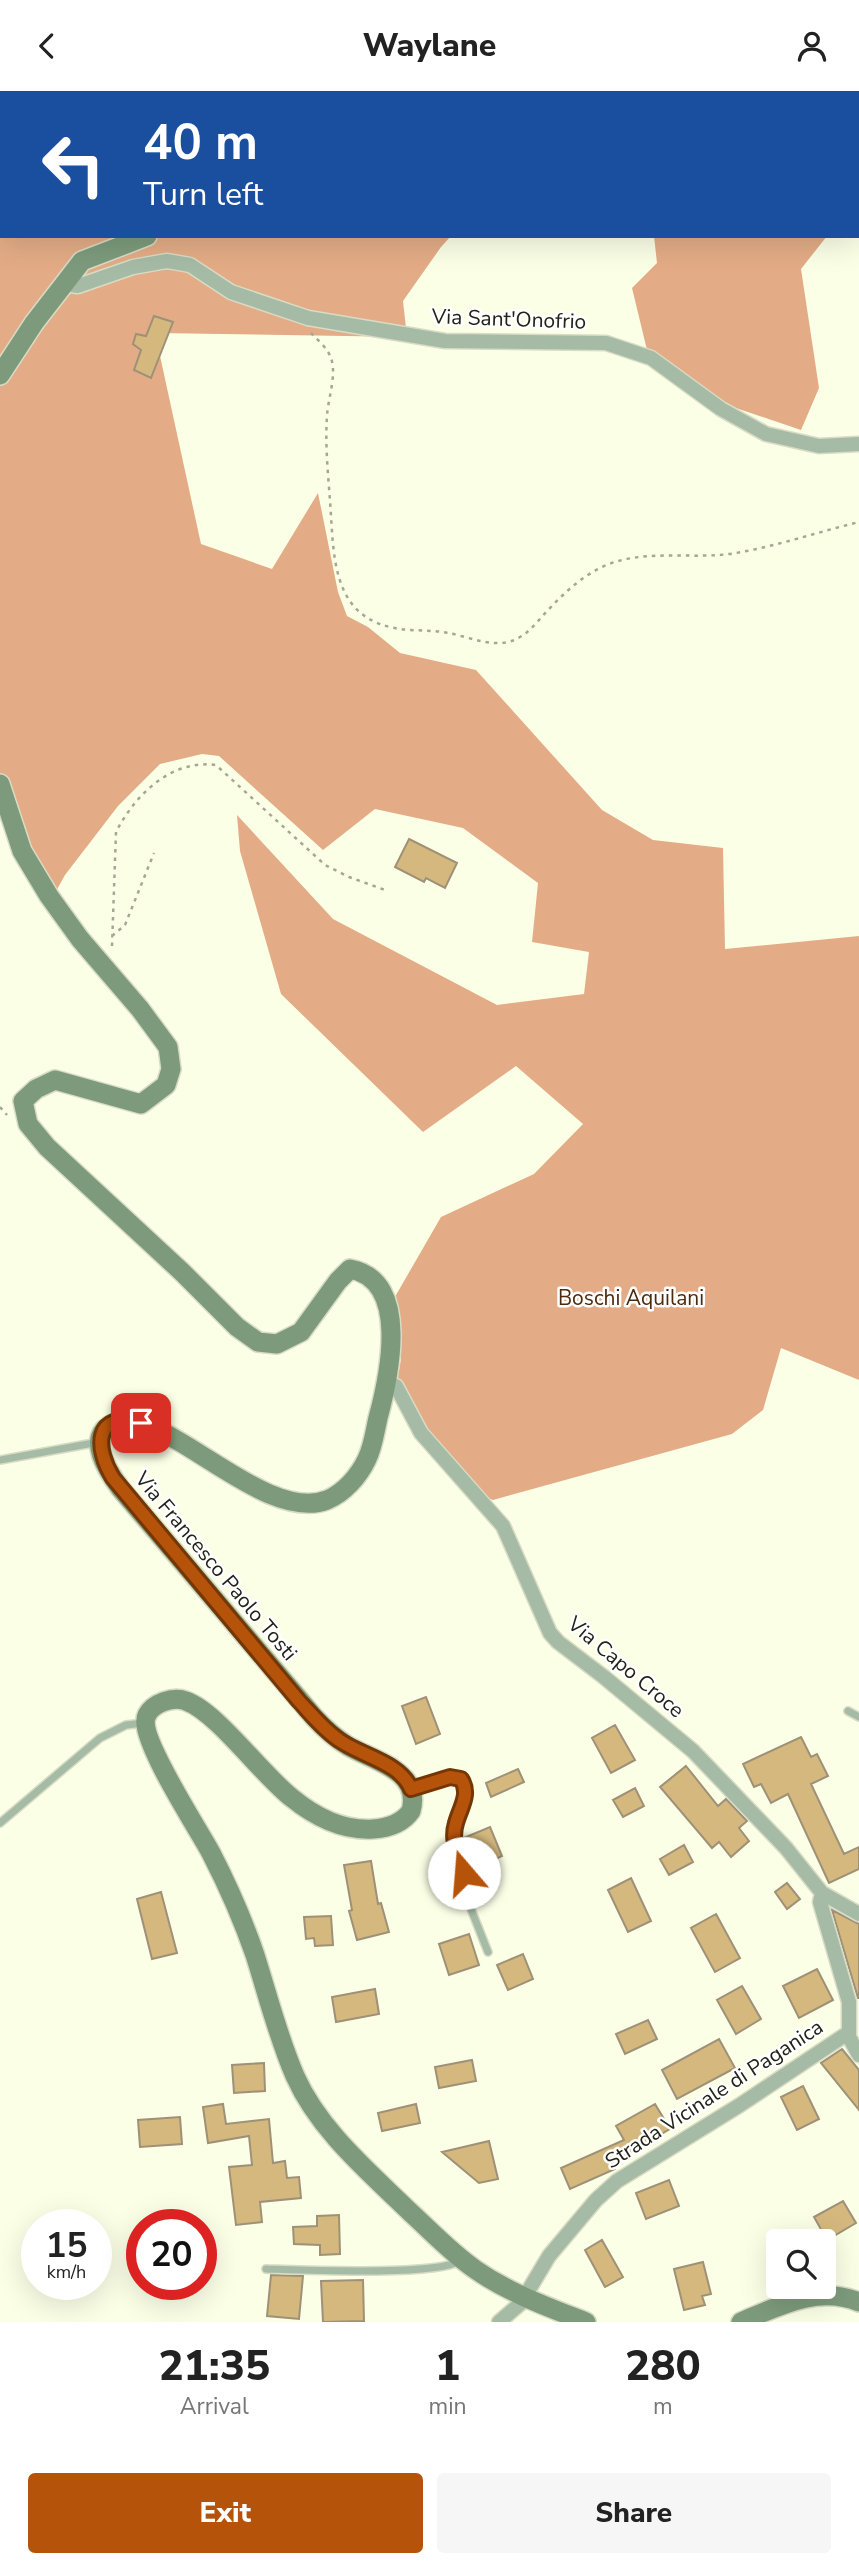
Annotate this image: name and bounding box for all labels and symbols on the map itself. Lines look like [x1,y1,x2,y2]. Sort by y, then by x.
street label: Via Sant'Onofrio [430,302,587,336]
park label: Boschi Aquilani [558,1284,704,1312]
pin [111,1393,171,1453]
street label: Via Francesco Paolo Tosti [128,1465,303,1666]
street label: Via Capo Croce [561,1609,690,1724]
position arrow [427,1836,501,1910]
street label: Strada Vicinale di Paganica [600,2013,828,2175]
speed limit sign: 20 [126,2209,217,2300]

